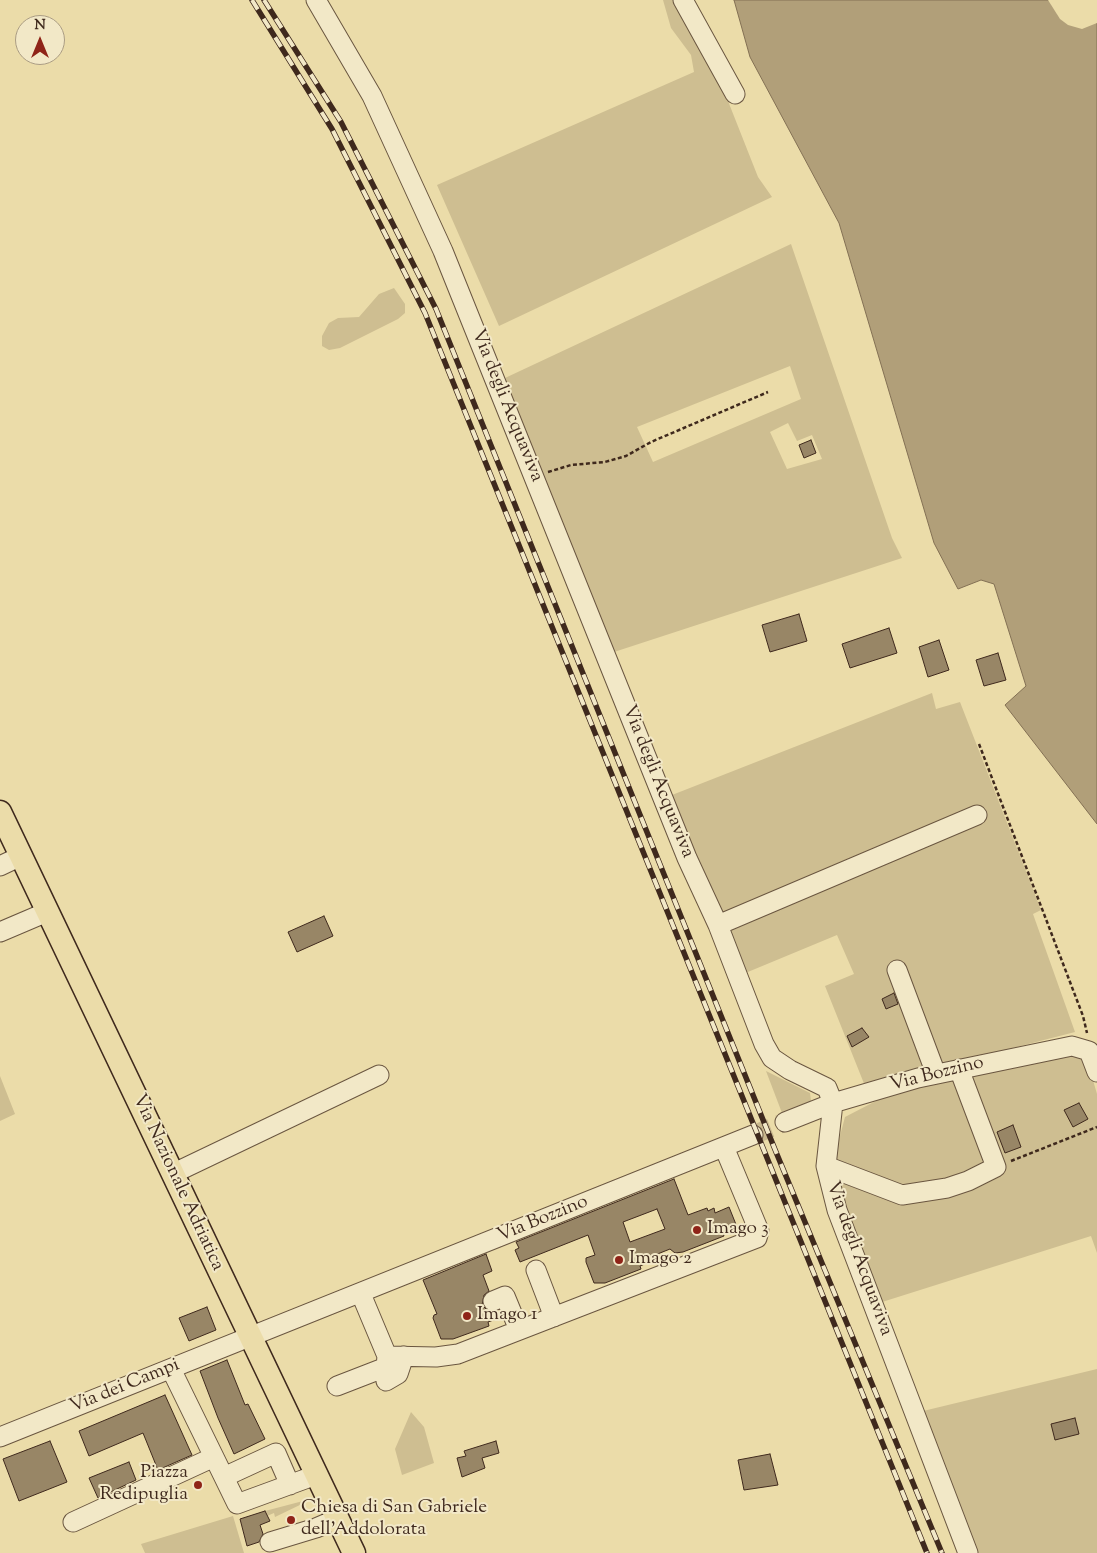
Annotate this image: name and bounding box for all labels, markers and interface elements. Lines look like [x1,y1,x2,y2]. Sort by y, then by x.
north arrow [15,15,65,65]
text: N [34,16,46,36]
street label: Via degli Acquaviva [465,326,547,486]
street label: Via degli Acquaviva [616,702,698,862]
street label: Via Bozzino [888,1052,986,1098]
street label: Via Nazionale Adriatica [126,1091,228,1275]
street label: Via degli Acquaviva [819,1179,897,1339]
street label: Via Bozzino [494,1191,592,1249]
place label: Imago 3 [707,1219,769,1241]
marker: Imago 3 [691,1224,703,1236]
place label: Imago 2 [629,1249,692,1271]
marker: Imago 2 [613,1254,625,1266]
place label: Imago 1 [477,1305,538,1327]
marker: Imago 1 [461,1310,473,1322]
street label: Via dei Campi [67,1355,183,1419]
place label: Piazza Redipuglia [100,1463,188,1507]
marker: Piazza Redipuglia [192,1479,204,1491]
place label: Chiesa di San Gabriele dell'Addolorata [301,1498,487,1542]
marker: Chiesa di San Gabriele dell'Addolorata [285,1514,297,1526]

